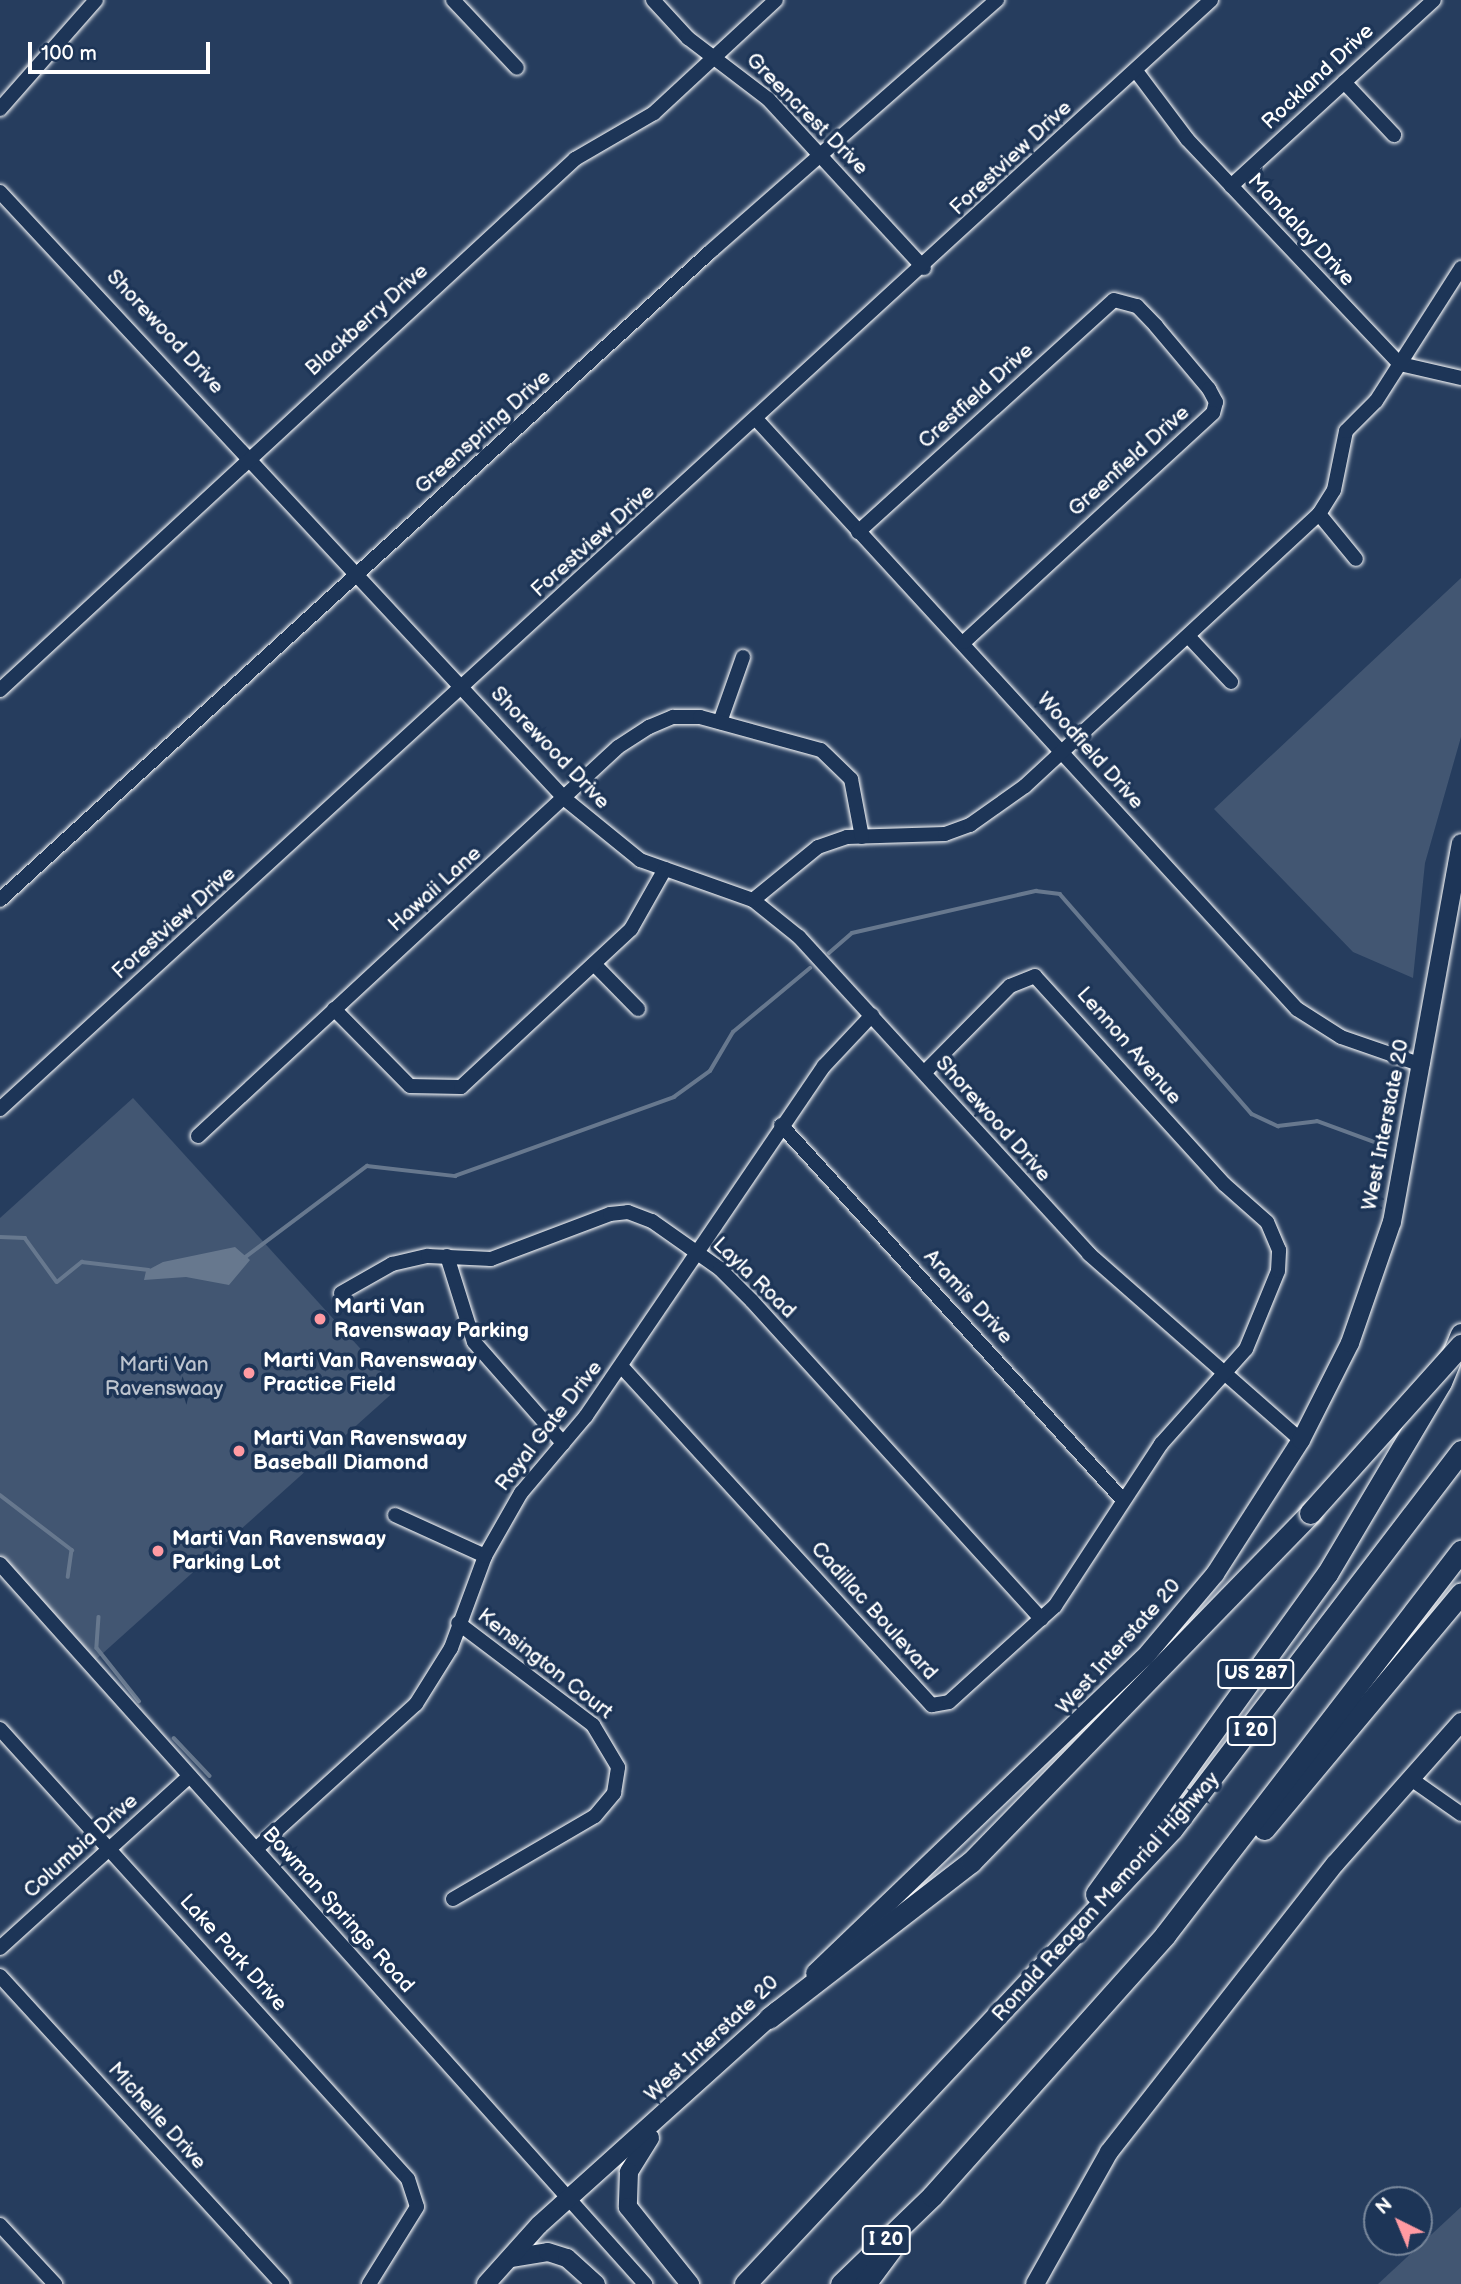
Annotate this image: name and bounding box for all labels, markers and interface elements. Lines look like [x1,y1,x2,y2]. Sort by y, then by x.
street label: Rockland Drive [1257,19,1379,135]
scale bar [32,28,214,72]
text: 100 m [41,41,97,66]
street label: Greencrest Drive [741,48,873,180]
street label: Forestview Drive [945,95,1077,221]
street label: Mandalay Drive [1242,168,1360,292]
street label: Blackberry Drive [300,258,434,382]
street label: Shorewood Drive [101,265,229,399]
street label: Crestfield Drive [913,338,1039,454]
street label: Greenspring Drive [410,365,556,499]
street label: Greenfield Drive [1063,400,1195,522]
street label: Forestview Drive [526,479,660,603]
street label: Shorewood Drive [485,681,615,815]
street label: Woodfield Drive [1031,688,1149,814]
street label: Hawaii Lane [383,841,487,937]
street label: Forestview Drive [107,861,241,985]
street label: Lennon Avenue [1071,982,1187,1110]
street label: West Interstate 20 [1357,1037,1415,1213]
street label: Shorewood Drive [930,1051,1056,1187]
street label: Layla Road [707,1232,801,1324]
street label: Aramis Drive [918,1245,1018,1349]
place label: Marti Van Ravenswaay Parking [334,1294,529,1344]
marker: Marti Van Ravenswaay Parking [312,1311,328,1327]
place label: Marti Van Ravenswaay Practice Field [263,1348,478,1398]
park label: Marti Van Ravenswaay [105,1352,223,1402]
street label: Royal Gate Drive [490,1356,608,1496]
marker: Marti Van Ravenswaay Practice Field [241,1365,257,1381]
place label: Marti Van Ravenswaay Baseball Diamond [253,1426,468,1476]
marker: Marti Van Ravenswaay Baseball Diamond [231,1443,247,1459]
place label: Marti Van Ravenswaay Parking Lot [172,1526,387,1576]
street label: Cadillac Boulevard [805,1537,943,1685]
marker: Marti Van Ravenswaay Parking Lot [150,1543,166,1559]
street label: West Interstate 20 [1051,1574,1187,1720]
street label: Kensington Court [472,1603,618,1725]
road number: US 287 [1216,1658,1296,1690]
road number: I 20 [1226,1716,1276,1746]
street label: Ronald Reagan Memorial Highway [987,1767,1225,2027]
street label: Columbia Drive [19,1788,143,1904]
street label: Bowman Springs Road [257,1822,419,1998]
street label: Lake Park Drive [174,1889,292,2017]
street label: West Interstate 20 [640,1970,784,2108]
street label: Michelle Drive [102,2057,212,2175]
north arrow [1363,2186,1433,2256]
text: N [1372,2193,1398,2220]
road number: I 20 [862,2224,910,2256]

